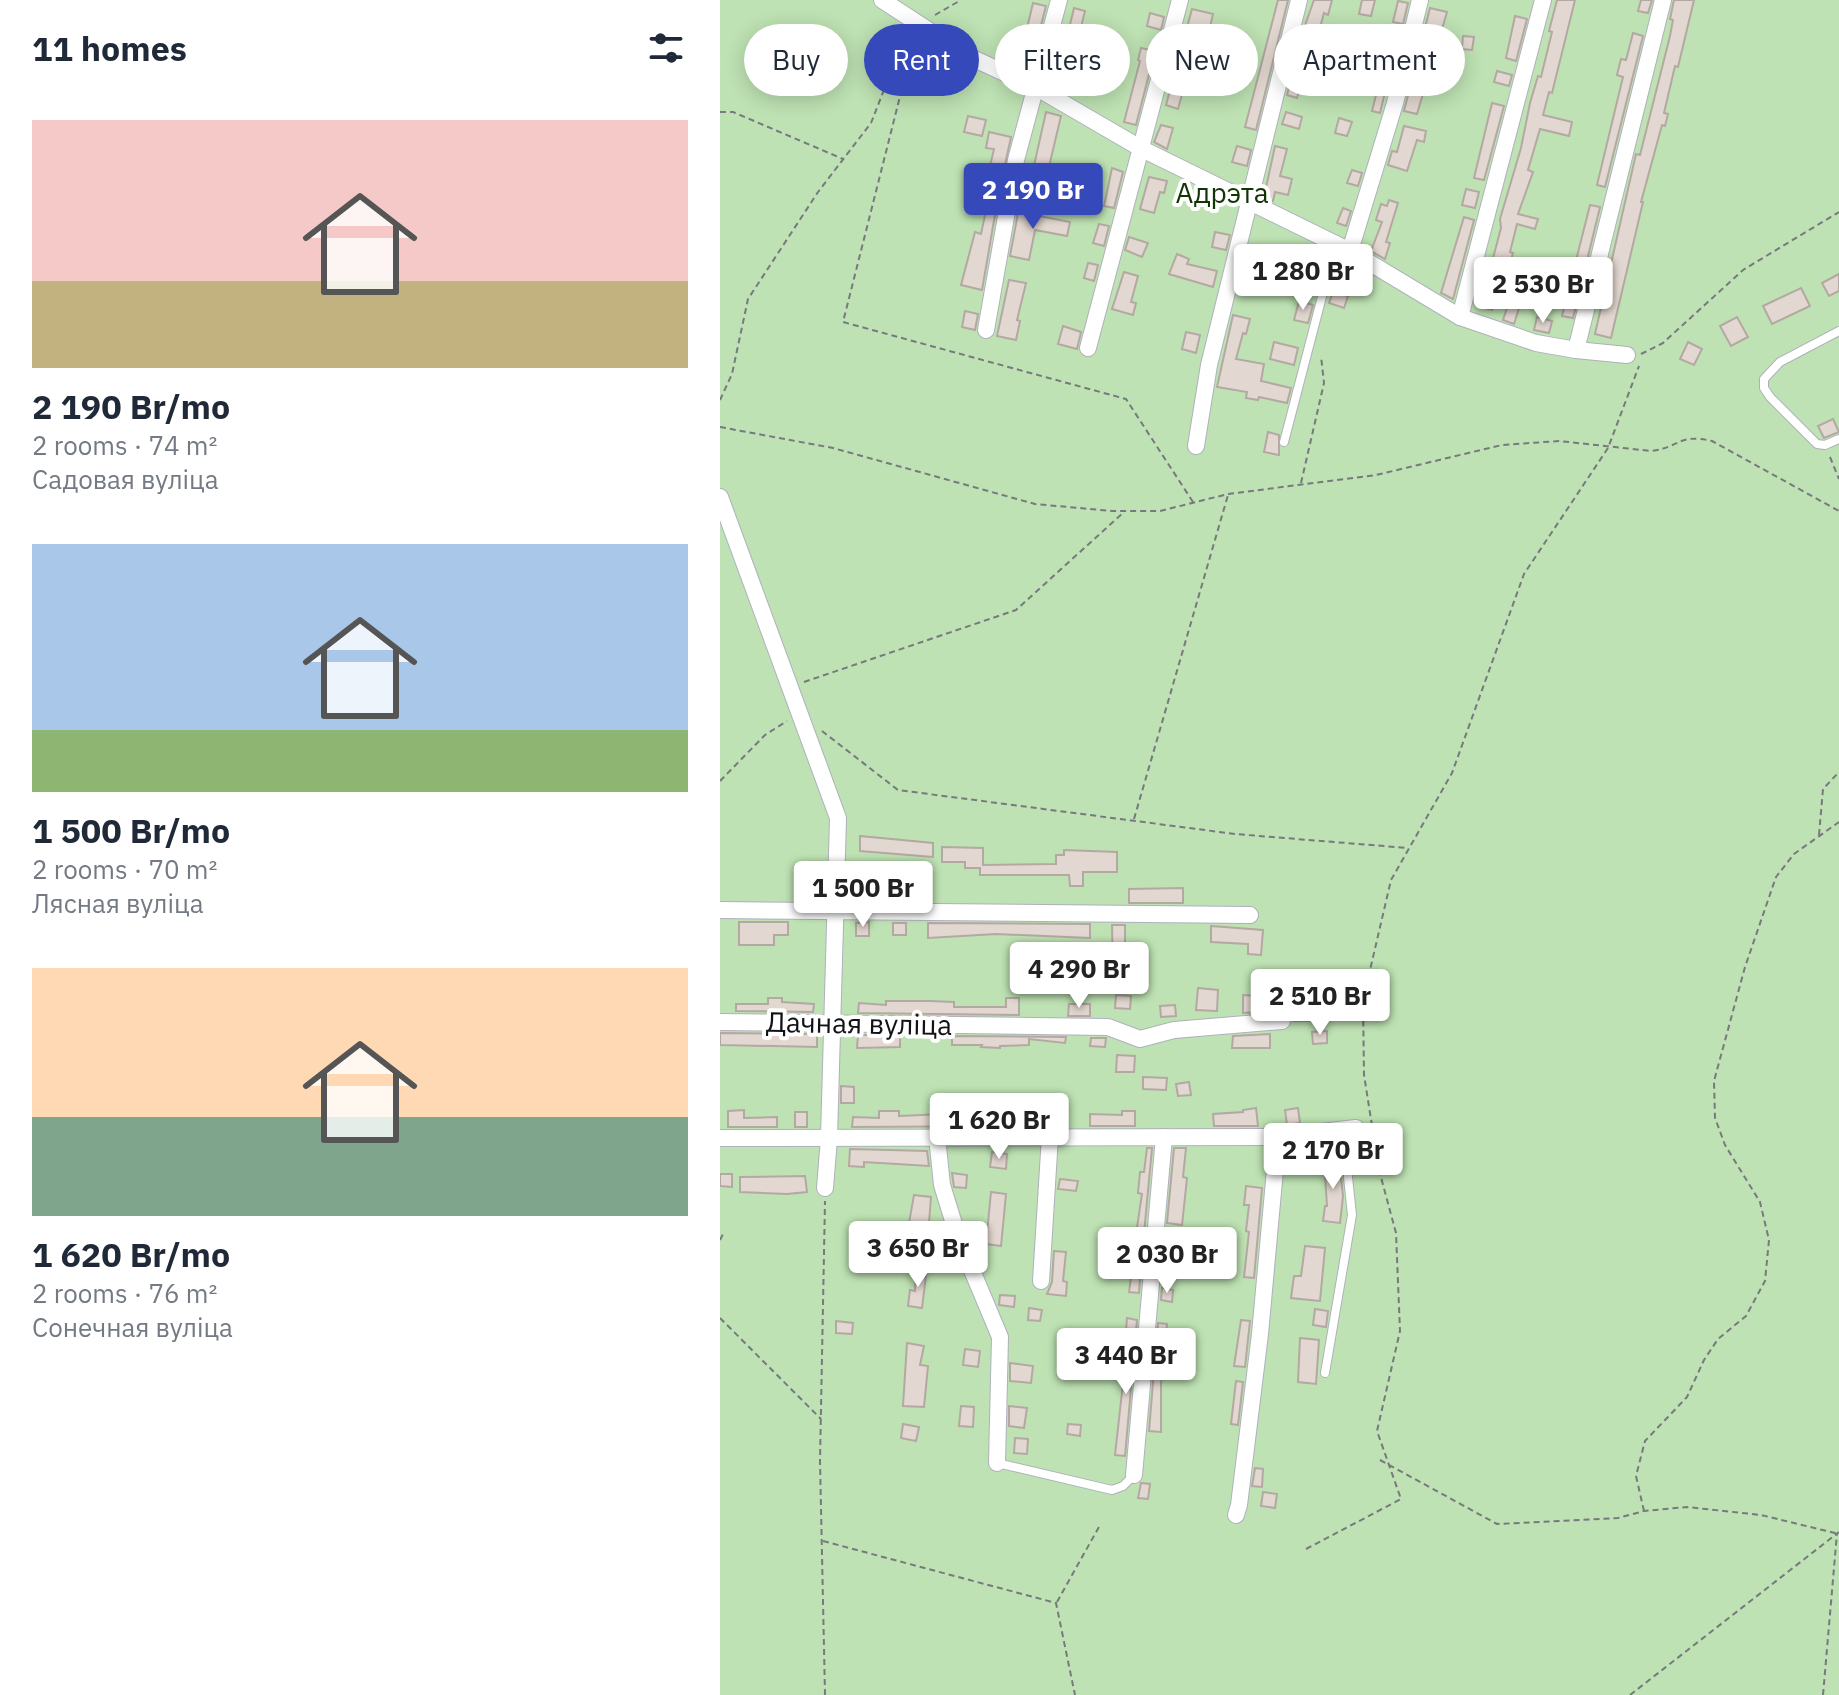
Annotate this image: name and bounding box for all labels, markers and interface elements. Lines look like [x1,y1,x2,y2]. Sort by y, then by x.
chip: Buy [744,24,848,96]
chip: Rent [864,24,979,96]
chip: Filters [995,24,1130,96]
chip: New [1146,24,1258,96]
chip: Apartment [1274,24,1465,96]
text: 11 homes [32,26,187,70]
icon: filters [644,26,688,70]
pin: 2 190 Br [950,163,1116,231]
icon: home [288,172,432,316]
text: 2 190 Br [982,172,1084,206]
park label: Адрэта [1175,174,1269,211]
pin: 1 280 Br [1220,244,1386,312]
text: 1 280 Br [1252,253,1354,287]
pin: 2 530 Br [1460,257,1626,325]
text: 2 530 Br [1492,266,1594,300]
text: 2 190 Br/mo [32,384,230,428]
text: 2 rooms · 74 m² [32,428,217,462]
text: Садовая вуліца [32,462,219,496]
icon: home [288,596,432,740]
text: 1 500 Br/mo [32,808,230,852]
text: 2 rooms · 70 m² [32,852,217,886]
pin: 1 500 Br [780,861,946,929]
text: 1 500 Br [812,870,914,904]
text: Лясная вуліца [32,886,204,920]
pin: 4 290 Br [996,942,1162,1010]
text: 4 290 Br [1028,951,1130,985]
pin: 2 510 Br [1237,969,1403,1037]
text: 2 510 Br [1269,978,1371,1012]
street label: Дачная вуліца [765,1003,953,1043]
icon: home [288,1020,432,1164]
pin: 1 620 Br [916,1093,1082,1161]
text: 1 620 Br [948,1102,1050,1136]
pin: 2 170 Br [1250,1123,1416,1191]
text: 2 170 Br [1282,1132,1384,1166]
pin: 3 650 Br [835,1221,1001,1289]
pin: 2 030 Br [1084,1227,1250,1295]
text: 3 650 Br [867,1230,969,1264]
text: 1 620 Br/mo [32,1232,230,1276]
text: 2 030 Br [1116,1236,1218,1270]
text: 2 rooms · 76 m² [32,1276,217,1310]
text: Сонечная вуліца [32,1310,233,1344]
pin: 3 440 Br [1043,1328,1209,1396]
text: 3 440 Br [1075,1337,1177,1371]

